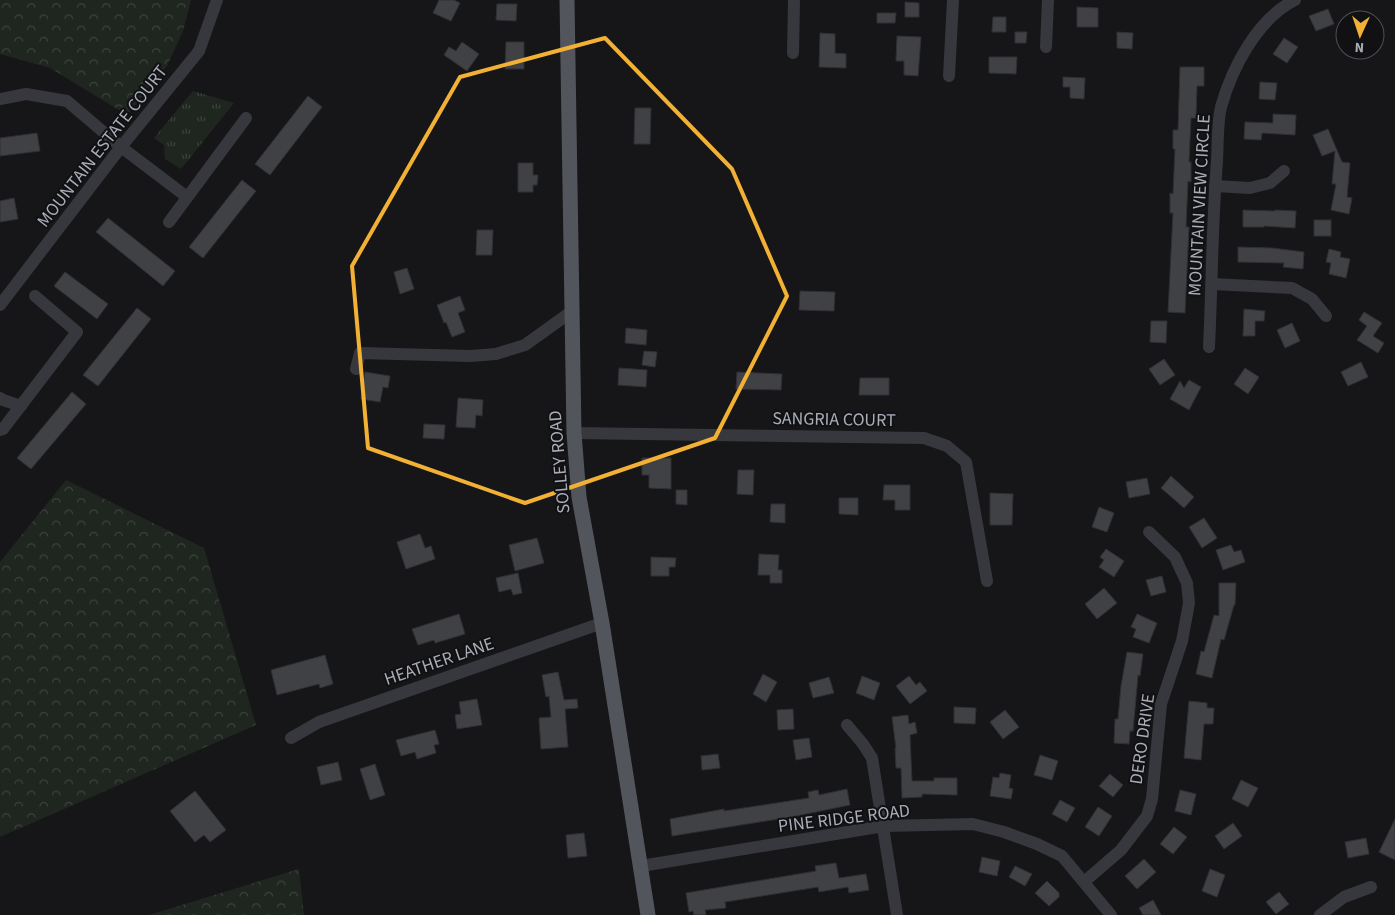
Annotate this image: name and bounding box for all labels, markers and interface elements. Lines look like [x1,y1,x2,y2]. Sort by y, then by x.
north arrow [1335,10,1385,60]
text: N [1354,37,1365,57]
street label: MOUNTAIN ESTATE COURT [31,60,174,232]
street label: MOUNTAIN VIEW CIRCLE [1182,114,1217,297]
street label: SANGRIA COURT [772,406,896,433]
street label: SOLLEY ROAD [543,409,576,515]
street label: HEATHER LANE [381,631,497,692]
street label: DERO DRIVE [1124,692,1161,786]
street label: PINE RIDGE ROAD [777,798,911,839]

